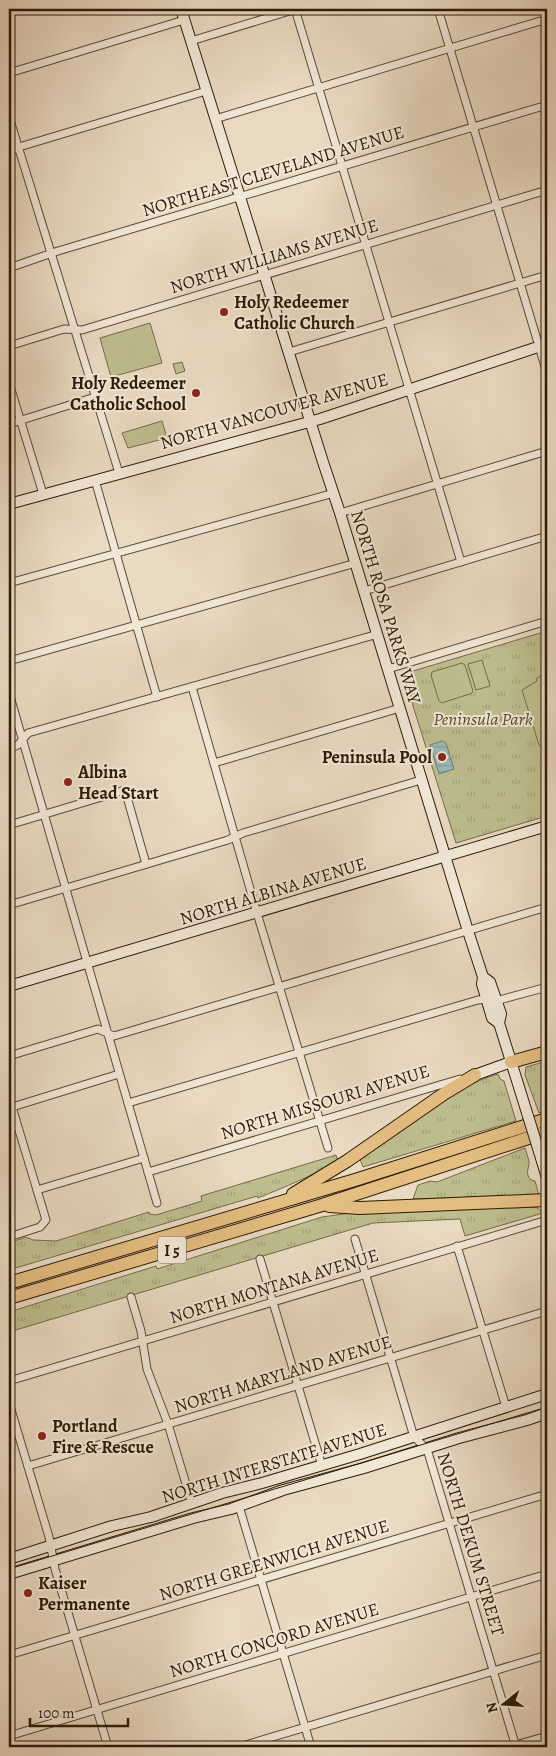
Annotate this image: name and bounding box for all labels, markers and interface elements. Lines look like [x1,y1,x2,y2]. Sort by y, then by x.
street label: NORTHEAST CLEVELAND AVENUE [139,120,407,222]
street label: NORTH WILLIAMS AVENUE [167,213,381,299]
place label: Holy Redeemer Catholic Church [234,290,355,335]
marker: Holy Redeemer Catholic Church [218,306,230,318]
street label: NORTH VANCOUVER AVENUE [157,367,391,455]
place label: Holy Redeemer Catholic School [70,371,187,416]
marker: Holy Redeemer Catholic School [190,387,202,399]
street label: NORTH ROSA PARKS WAY [345,507,427,708]
park label: Peninsula Park [433,707,533,731]
place label: Peninsula Pool [322,745,432,769]
marker: Peninsula Pool [436,751,448,763]
place label: Albina Head Start [77,760,159,805]
marker: Albina Head Start [62,776,74,788]
street label: NORTH ALBINA AVENUE [177,851,369,931]
street label: NORTH MISSOURI AVENUE [218,1059,432,1145]
road number: I 5 [158,1236,186,1264]
street label: NORTH MONTANA AVENUE [167,1243,381,1329]
street label: NORTH MARYLAND AVENUE [171,1329,395,1419]
place label: Portland Fire & Rescue [52,1414,154,1459]
street label: NORTH INTERSTATE AVENUE [159,1417,389,1509]
marker: Portland Fire & Rescue [36,1430,48,1442]
street label: NORTH DEKUM STREET [432,1449,510,1639]
street label: NORTH GREENWICH AVENUE [156,1514,392,1606]
place label: Kaiser Permanente [38,1571,130,1616]
marker: Kaiser Permanente [22,1587,34,1599]
street label: NORTH CONCORD AVENUE [166,1597,382,1683]
north arrow [478,1678,528,1728]
scale bar [30,1696,128,1728]
text: N [481,1700,503,1715]
text: 100 m [38,1703,75,1723]

